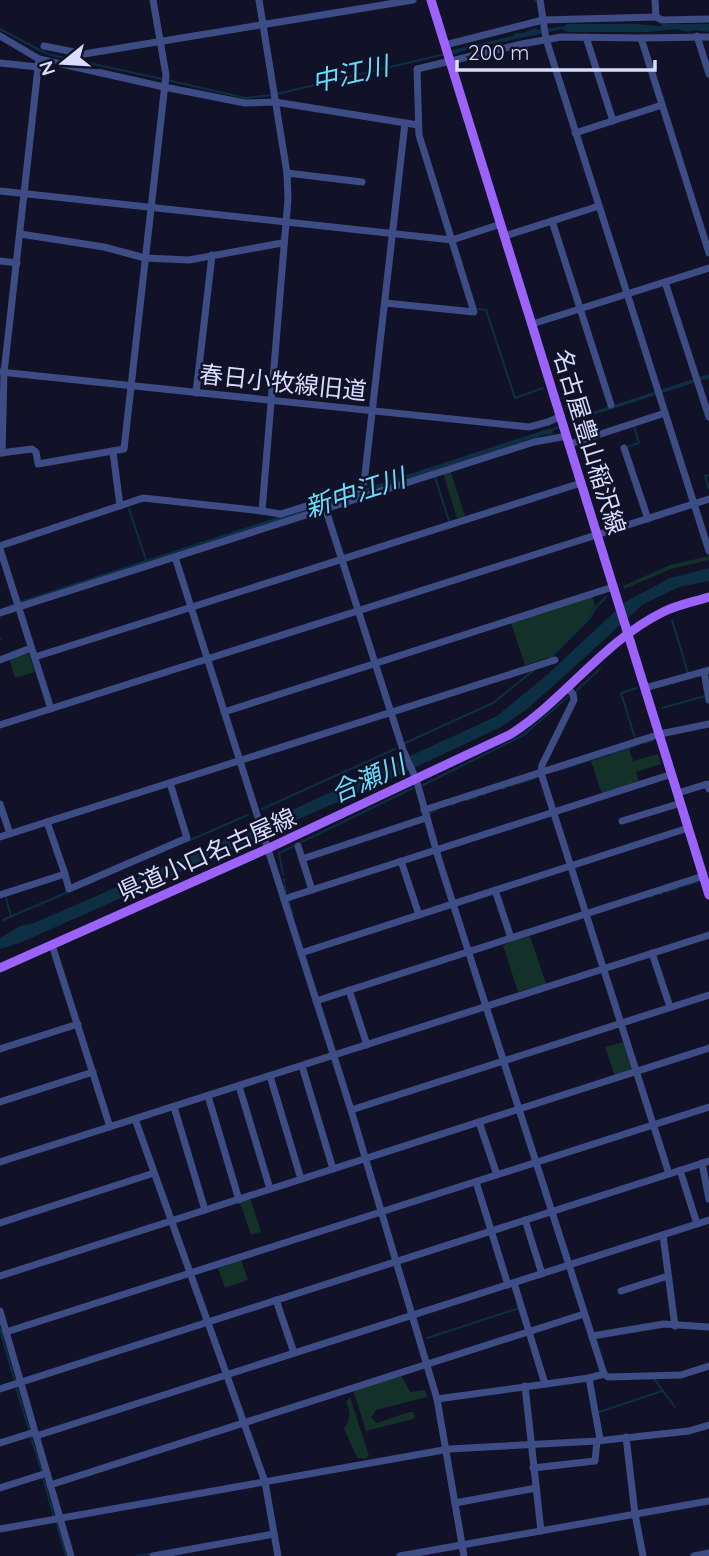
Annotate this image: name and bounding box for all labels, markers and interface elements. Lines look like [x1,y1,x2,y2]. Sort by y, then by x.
north arrow [28,28,98,98]
scale bar [457,28,655,72]
text: 200 m [468,39,530,65]
water label: 中江川 [308,48,395,98]
text: N [33,58,60,79]
street label: 名古屋豊山稲沢線 [548,346,632,538]
street label: 春日小牧線旧道 [198,358,368,406]
water label: 新中江川 [300,460,412,524]
water label: 合瀬川 [325,746,413,809]
street label: 県道小口名古屋線 [113,801,300,907]

